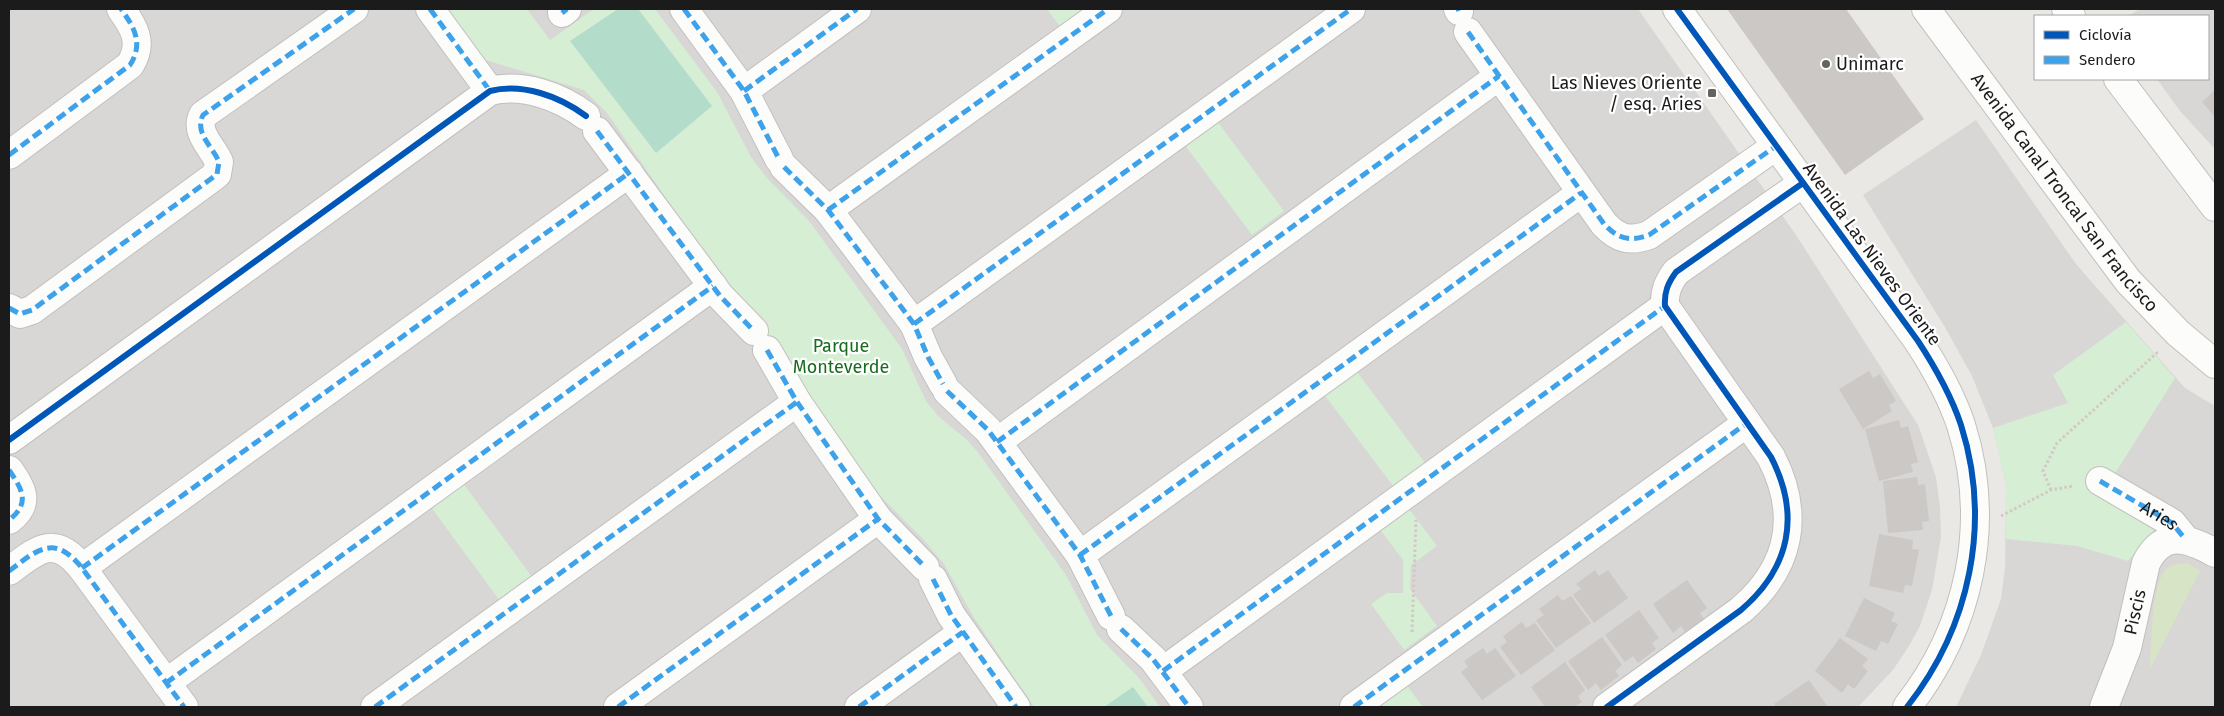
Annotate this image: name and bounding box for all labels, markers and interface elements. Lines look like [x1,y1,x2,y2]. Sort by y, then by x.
legend [2034,15,2209,80]
text: Ciclovía [2079,26,2132,44]
text: Sendero [2079,51,2135,69]
place label: Unimarc [1836,53,1904,75]
marker: Unimarc [1820,58,1832,70]
street label: Avenida Canal Troncal San Francisco [1966,69,2163,317]
place label: Las Nieves Oriente / esq. Aries [1551,72,1702,115]
marker: Las Nieves Oriente / esq. Aries [1706,87,1718,99]
street label: Avenida Las Nieves Oriente [1798,158,1946,350]
park label: Parque Monteverde [793,335,889,378]
street label: Aries [2137,496,2184,535]
street label: Piscis [2119,587,2151,637]

